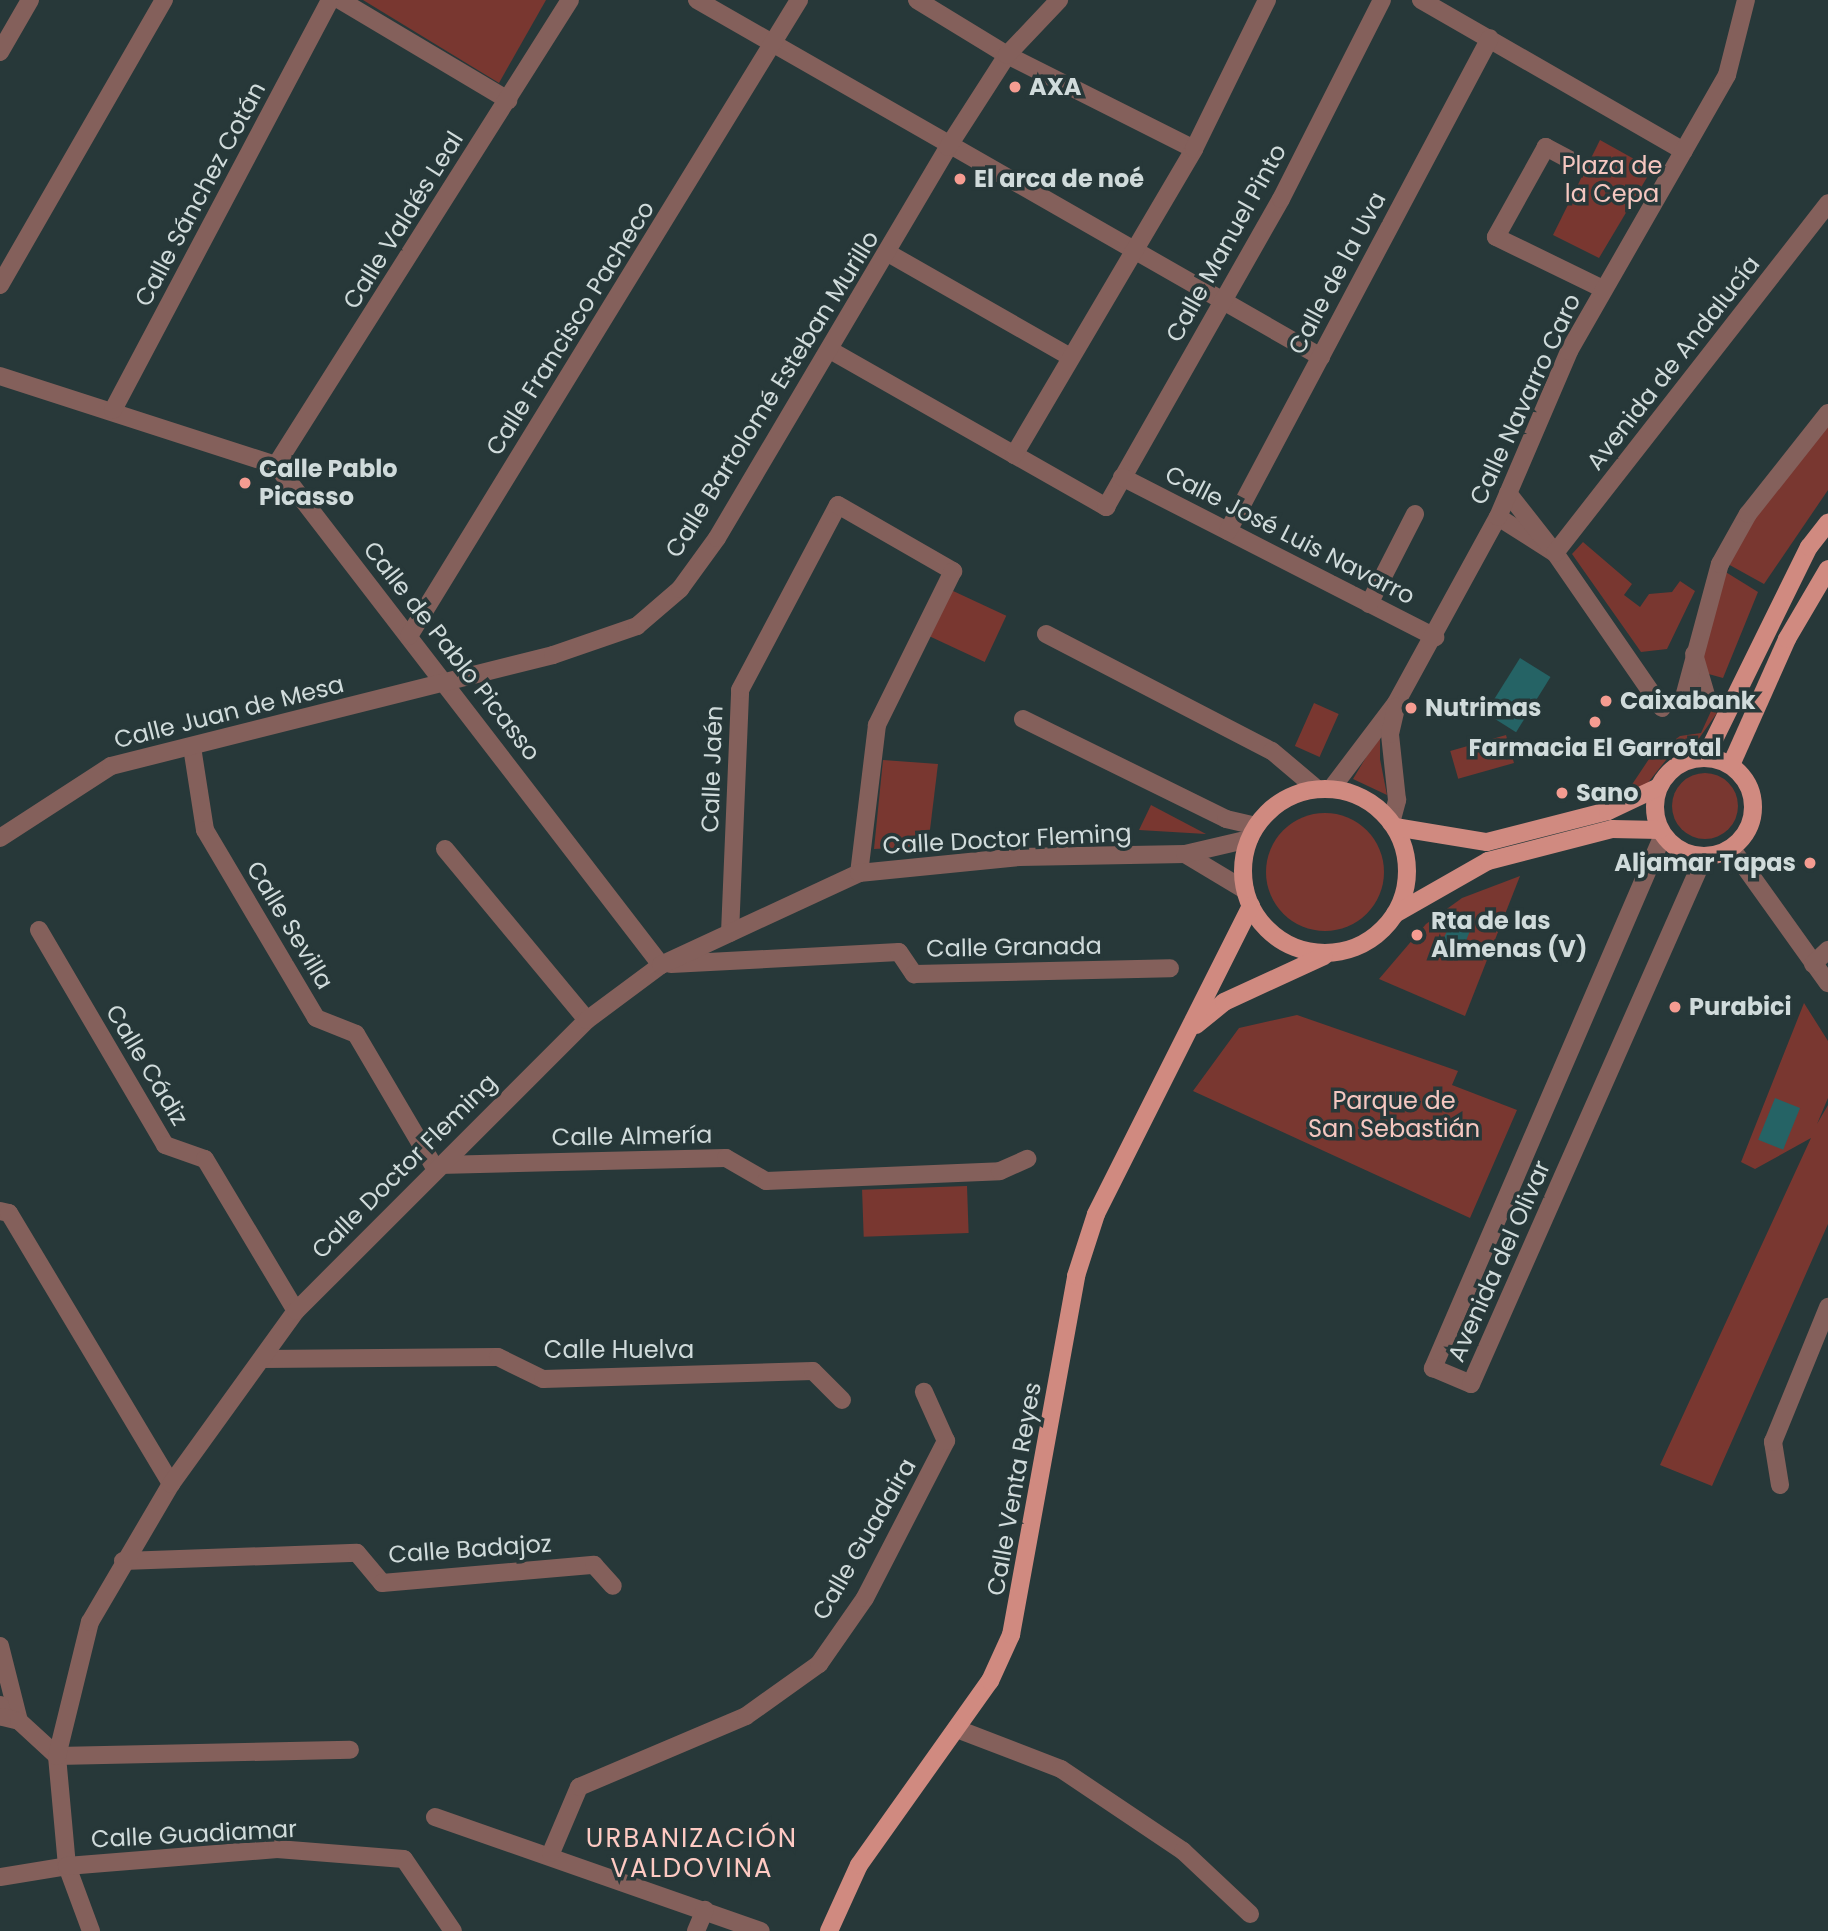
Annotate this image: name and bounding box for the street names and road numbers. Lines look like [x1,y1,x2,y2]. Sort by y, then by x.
street label: Calle Sánchez Cotán [129,77,271,311]
street label: Calle Valdés Leal [337,126,469,314]
street label: Calle Manuel Pinto [1160,139,1292,347]
street label: Calle de la Uva [1282,187,1392,359]
street label: Calle Francisco Pacheco [480,195,660,461]
street label: Calle Bartolomé Esteban Murillo [659,225,885,563]
street label: Avenida de Andalucía [1580,250,1766,476]
street label: Calle Navarro Caro [1463,289,1587,509]
street label: Calle José Luis Navarro [1160,459,1420,611]
street label: Calle de Pablo Picasso [357,536,547,766]
street label: Calle Juan de Mesa [111,670,347,754]
street label: Calle Jaén [695,705,729,833]
street label: Calle Doctor Fleming [882,818,1132,860]
street label: Calle Sevilla [241,856,339,994]
street label: Calle Granada [926,931,1102,963]
street label: Calle Cádiz [100,999,194,1131]
street label: Calle Doctor Fleming [306,1068,502,1264]
street label: Calle Almería [551,1120,713,1152]
street label: Avenida del Olivar [1442,1156,1556,1366]
street label: Calle Huelva [544,1336,694,1364]
street label: Calle Venta Reyes [981,1380,1047,1598]
street label: Calle Guadaira [806,1453,922,1625]
street label: Calle Badajoz [387,1529,553,1569]
street label: Calle Guadiamar [90,1814,298,1854]

